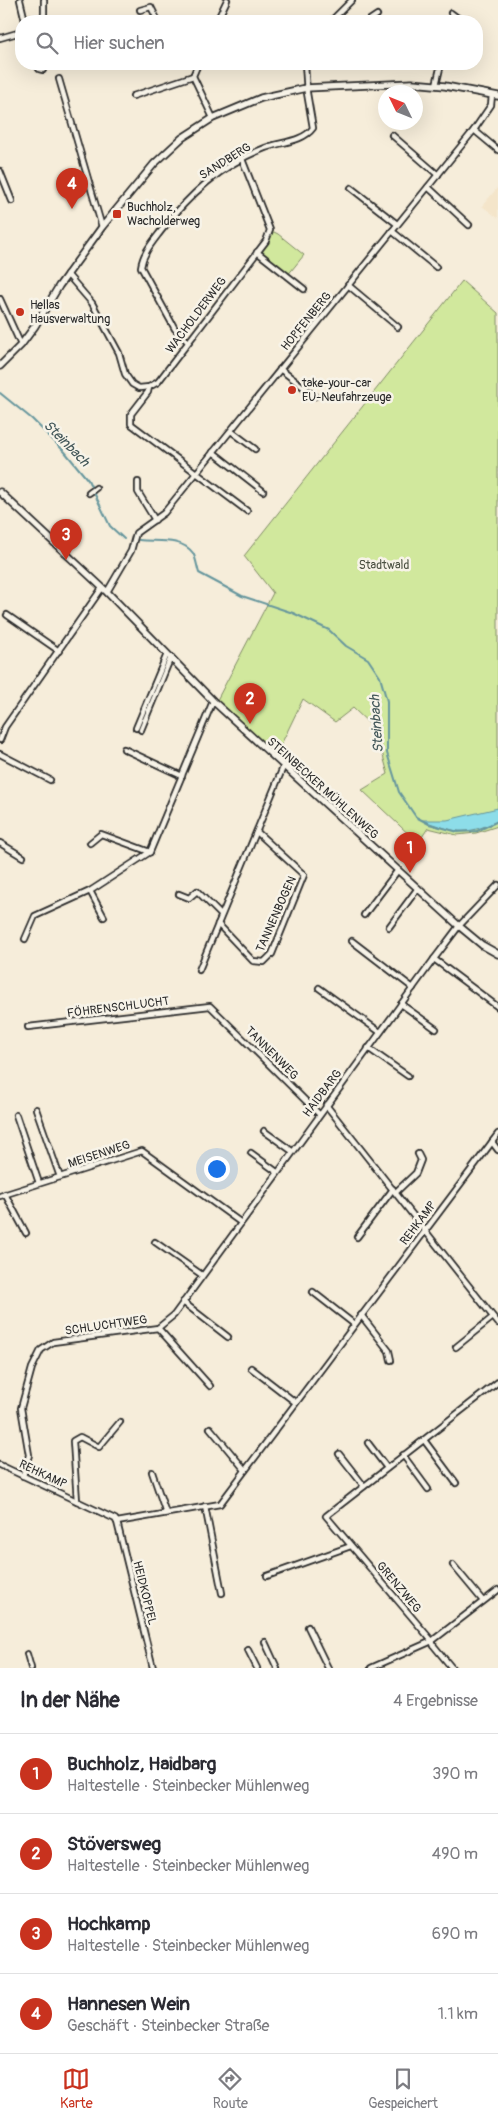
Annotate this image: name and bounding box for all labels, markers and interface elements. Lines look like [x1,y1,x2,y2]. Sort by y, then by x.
search box [15,15,483,70]
icon: search [33,29,61,57]
text: Hier suchen [73,31,165,55]
north arrow [378,85,423,130]
street label: SANDBERG [197,140,254,183]
pin: 4 [56,168,88,209]
place label: Buchholz, Wacholderweg [127,200,200,229]
marker: Buchholz, Wacholderweg [111,208,123,220]
street label: WACHOLDERWEG [163,274,230,357]
street label: HOPFENBERG [278,289,335,354]
place label: Hellas Hausverwaltung [30,298,110,327]
marker: Hellas Hausverwaltung [14,306,26,318]
place label: take-your-car EU-Neufahrzeuge [301,376,391,405]
marker: take-your-car EU-Neufahrzeuge [286,384,298,396]
water label: Steinbach [40,417,94,471]
pin: 3 [50,519,82,560]
park label: Stadtwald [359,558,409,573]
pin: 2 [234,683,266,724]
water label: Steinbach [366,693,387,754]
street label: STEINBECKER MÜHLENWEG [264,734,382,843]
pin: 1 [394,832,426,873]
street label: TANNENBOGEN [253,874,300,955]
street label: FÖHRENSCHLUCHT [66,993,170,1021]
street label: TANNENWEG [242,1024,301,1083]
street label: HAIDBARG [300,1066,345,1120]
street label: MEISENWEG [66,1137,132,1172]
your location [204,1156,230,1182]
street label: REHKAMP [397,1198,440,1248]
street label: SCHLUCHTWEG [64,1312,148,1339]
street label: REHKAMP [16,1457,69,1492]
street label: HEIDKOPPEL [129,1559,160,1627]
street label: GRENZWEG [373,1559,424,1616]
text: In der Nähe [20,1687,120,1714]
text: 4 Ergebnisse [393,1691,478,1711]
text: Buchholz, Haidbarg [67,1752,216,1776]
text: 1 [33,1764,39,1784]
text: 390 m [432,1764,478,1784]
text: Haltestelle · Steinbecker Mühlenweg [67,1776,309,1796]
text: Stöversweg [67,1832,161,1856]
text: 2 [32,1844,40,1864]
text: 490 m [432,1844,478,1864]
text: Haltestelle · Steinbecker Mühlenweg [67,1856,309,1876]
text: Hochkamp [67,1912,150,1936]
text: 3 [32,1924,40,1944]
text: 690 m [432,1924,478,1944]
text: Haltestelle · Steinbecker Mühlenweg [67,1936,309,1956]
text: Hannesen Wein [67,1992,190,2016]
text: 4 [31,2004,41,2024]
text: 1.1 km [438,2004,478,2024]
text: Geschäft · Steinbecker Straße [67,2016,270,2036]
tab: Karte [60,2065,93,2112]
tab: Route [213,2065,248,2112]
tab: Gespeichert [368,2065,438,2112]

